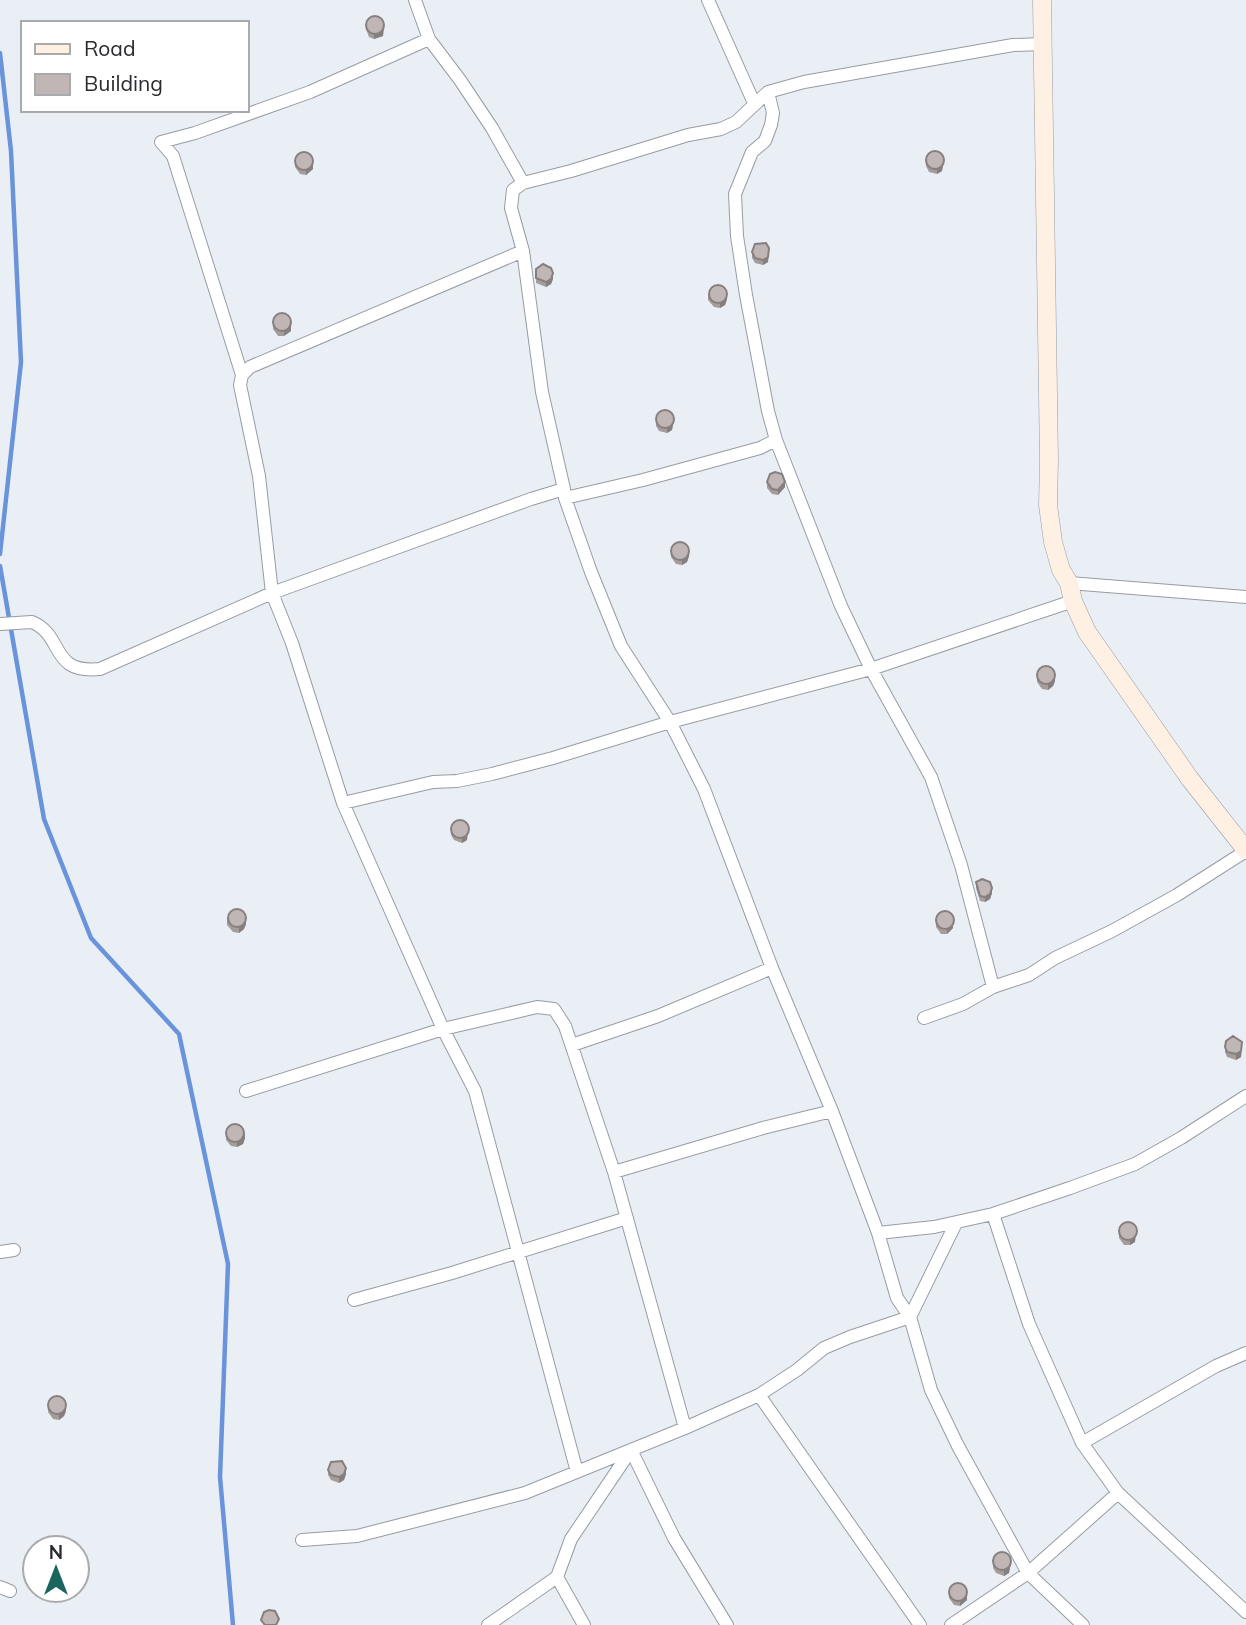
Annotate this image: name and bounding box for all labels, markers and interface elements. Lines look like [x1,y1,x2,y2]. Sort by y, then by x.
legend [21,21,248,112]
text: Road [84,35,135,61]
text: Building [84,70,163,96]
north arrow [21,1534,91,1604]
text: N [49,1540,63,1564]

